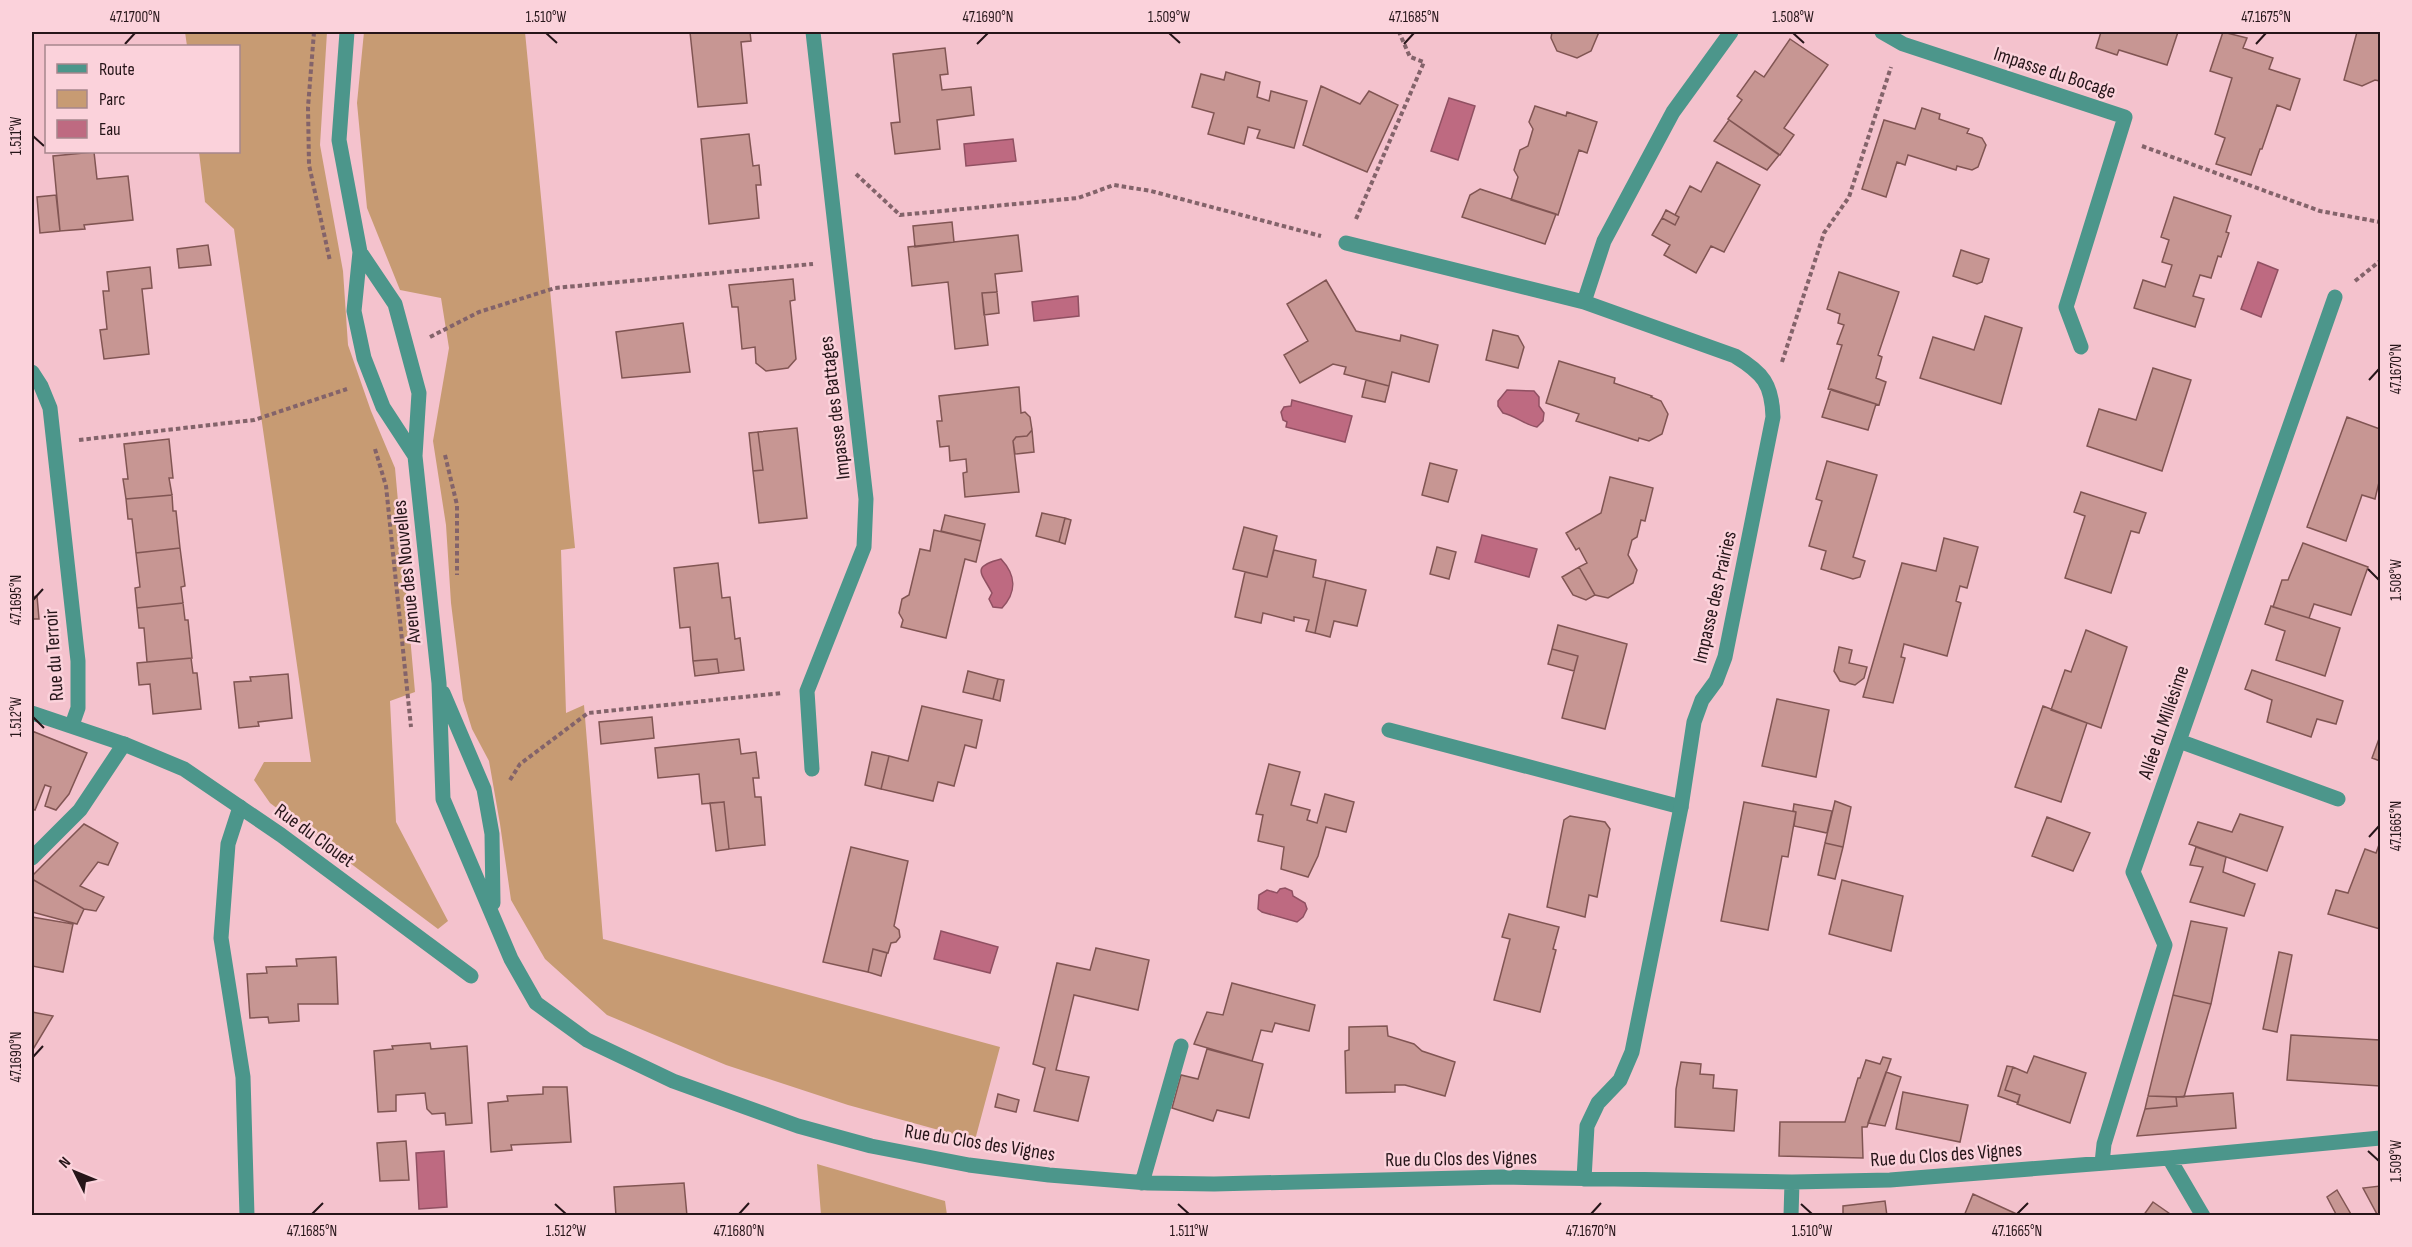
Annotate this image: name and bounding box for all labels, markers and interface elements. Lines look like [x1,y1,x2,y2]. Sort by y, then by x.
text: 47.1700°N [110,8,160,27]
text: 1.510°W [526,8,567,27]
text: 47.1690°N [963,8,1013,27]
text: 1.509°W [1148,8,1190,27]
text: 47.1685°N [1389,8,1439,27]
text: 1.508°W [1772,8,1814,27]
text: 47.1675°N [2241,8,2291,27]
street label: Impasse du Bocage [1991,42,2119,104]
legend [45,45,240,153]
text: Route [99,59,135,80]
text: Parc [99,89,125,110]
text: 1.511°W [7,117,26,155]
text: Eau [99,119,121,140]
street label: Impasse des Battages [814,335,856,481]
text: 47.1670°N [2387,344,2406,394]
street label: Avenue des Nouvelles [388,499,427,646]
street label: Impasse des Prairies [1688,529,1742,666]
text: 1.508°W [2387,559,2406,601]
text: 47.1695°N [7,575,26,625]
street label: Rue du Terroir [39,608,69,702]
street label: Allée du Millésime [2133,663,2195,783]
text: 1.512°W [7,697,26,737]
street label: Rue du Clouet [270,799,359,873]
text: 47.1665°N [2387,801,2406,851]
text: 47.1690°N [7,1032,26,1082]
street label: Rue du Clos des Vignes [903,1119,1057,1167]
street label: Rue du Clos des Vignes [1869,1138,2023,1172]
text: 1.509°W [2387,1140,2406,1182]
north arrow [45,1142,105,1202]
street label: Rue du Clos des Vignes [1385,1146,1537,1172]
text: N [55,1153,75,1172]
text: 47.1685°N [287,1222,337,1241]
text: 1.512°W [546,1222,586,1241]
text: 47.1680°N [714,1222,765,1241]
text: 1.511°W [1170,1222,1208,1241]
text: 47.1670°N [1566,1222,1616,1241]
text: 1.510°W [1792,1222,1833,1241]
text: 47.1665°N [1992,1222,2042,1241]

